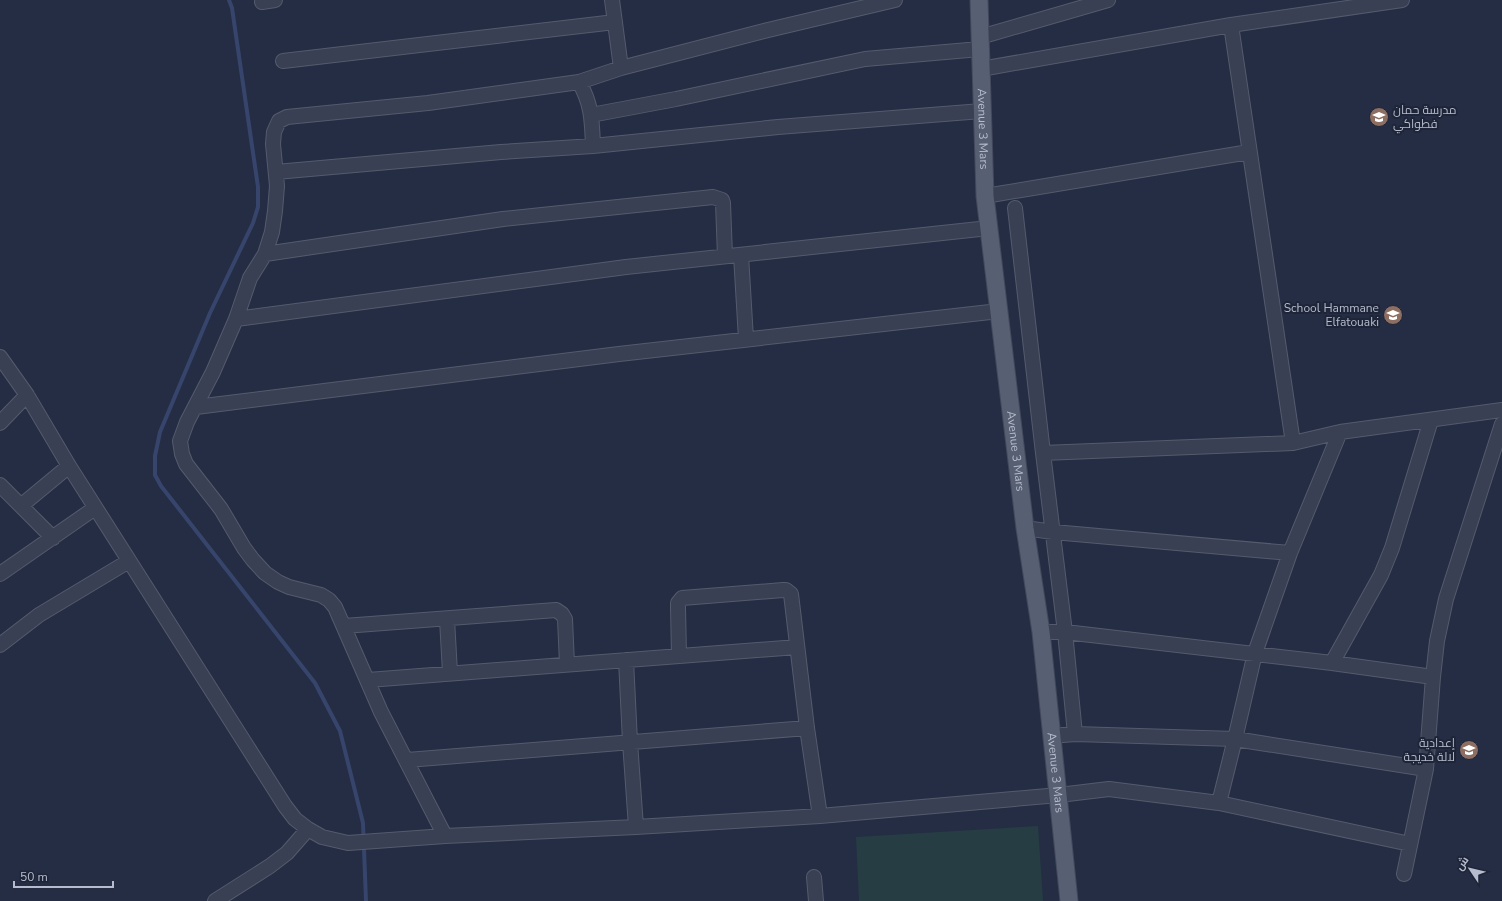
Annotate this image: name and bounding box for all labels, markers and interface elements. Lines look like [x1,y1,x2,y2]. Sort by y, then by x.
street label: Avenue 3 Mars [974,88,992,170]
place label: مدرسة حمان فطواكي [1393,102,1457,134]
school or university icon: مدرسة حمان فطواكي [1368,106,1390,128]
place label: School Hammane Elfatouaki [1284,300,1379,330]
school or university icon: School Hammane Elfatouaki [1382,304,1404,326]
street label: Avenue 3 Mars [1003,410,1029,492]
street label: Avenue 3 Mars [1043,731,1068,814]
place label: إعدادية لالة خديجة [1403,735,1455,765]
school or university icon: إعدادية لالة خديجة [1458,739,1480,761]
north arrow [1450,849,1490,889]
text: ش [1452,853,1472,874]
scale bar [14,863,113,889]
text: 50 m [20,869,48,885]

